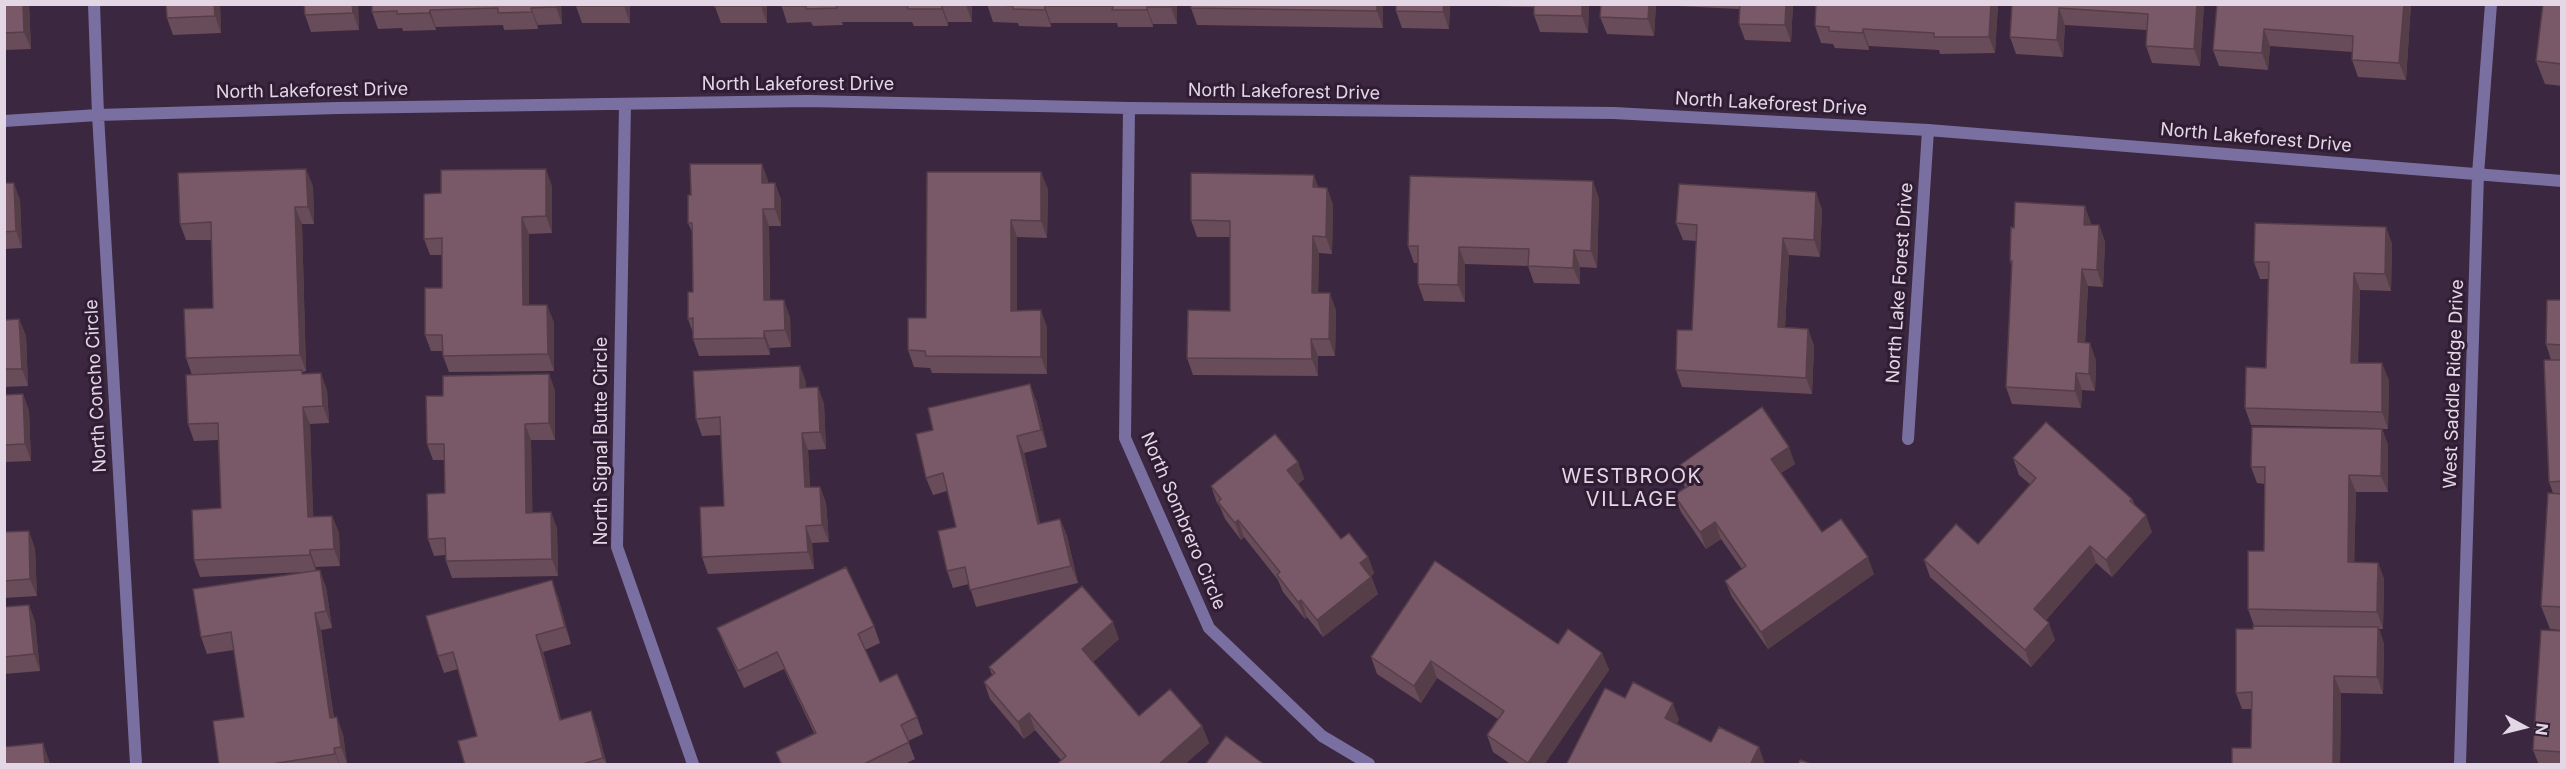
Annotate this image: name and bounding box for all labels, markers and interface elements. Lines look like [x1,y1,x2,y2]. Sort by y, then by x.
street label: North Lakeforest Drive [702,74,894,96]
street label: North Lakeforest Drive [216,79,408,103]
street label: North Lakeforest Drive [1188,80,1380,104]
street label: North Lakeforest Drive [1674,88,1868,120]
street label: North Lakeforest Drive [2159,119,2353,157]
street label: North Lake Forest Drive [1882,182,1918,384]
street label: West Saddle Ridge Drive [2440,279,2468,489]
street label: North Concho Circle [81,299,111,473]
street label: North Signal Butte Circle [591,337,613,545]
street label: North Sombrero Circle [1136,429,1230,613]
district label: WESTBROOK VILLAGE [1562,465,1702,512]
north arrow [2494,697,2554,757]
text: N [2531,722,2553,736]

